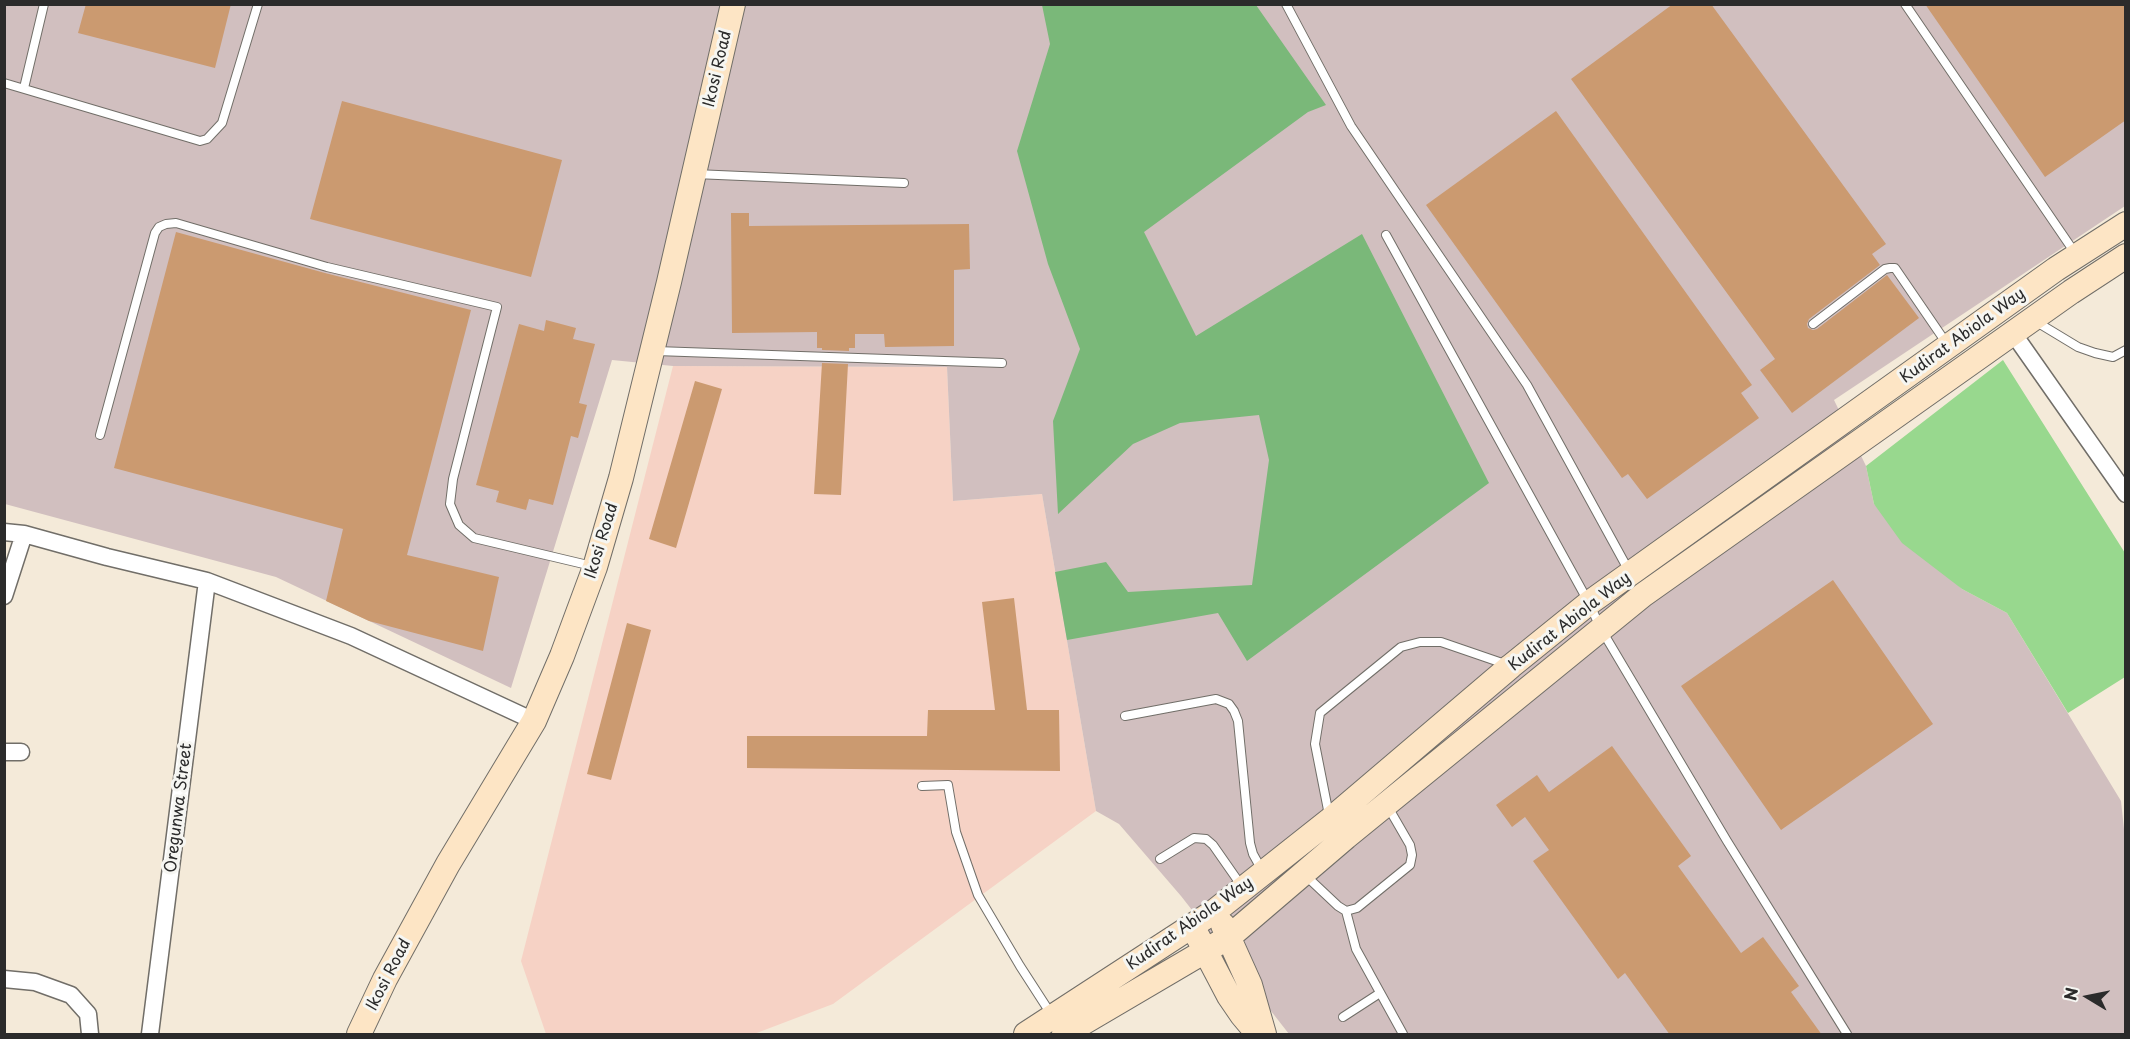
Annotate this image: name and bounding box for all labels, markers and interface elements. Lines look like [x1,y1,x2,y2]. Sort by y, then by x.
street label: Ikosi Road [700,29,736,109]
street label: Kudirat Abiola Way [1897,284,2029,388]
street label: Ikosi Road [581,501,623,581]
street label: Kudirat Abiola Way [1505,568,1635,676]
street label: Oregunwa Street [162,742,196,874]
street label: Kudirat Abiola Way [1123,873,1257,975]
street label: Ikosi Road [363,936,415,1014]
north arrow [2058,967,2118,1027]
text: N [2057,986,2083,1002]

